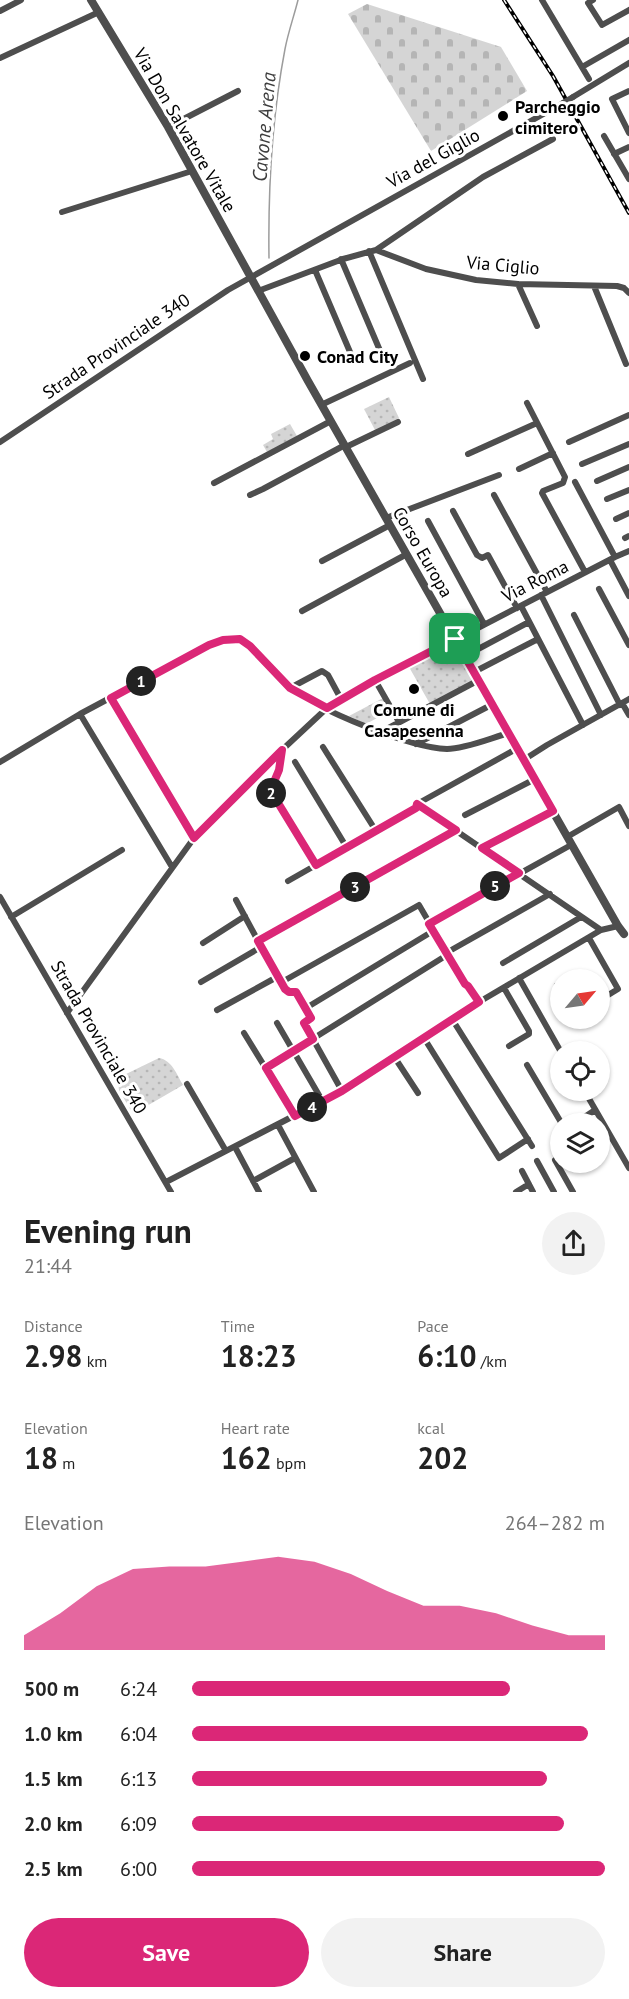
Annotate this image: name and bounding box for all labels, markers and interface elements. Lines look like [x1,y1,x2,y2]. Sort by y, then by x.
street label: Via Don Salvatore Vitale [128,43,241,216]
water label: Cavone Arena [246,71,282,183]
place label: Parcheggio cimitero [515,95,601,139]
marker: Parcheggio cimitero [496,109,510,123]
street label: Via del Giglio [382,123,484,193]
street label: Via Ciglio [465,250,541,280]
street label: Strada Provinciale 340 [38,288,194,404]
place label: Conad City [317,345,399,368]
marker: Conad City [298,349,312,363]
street label: Corso Europa [388,502,458,602]
street label: Via Roma [497,554,572,608]
pin [429,613,480,664]
icon: arrive [438,622,471,655]
pin: 1 [126,666,156,696]
text: 1 [136,671,146,691]
marker: Comune di Casapesenna [407,682,421,696]
place label: Comune di Casapesenna [364,698,464,742]
pin: 2 [256,778,286,808]
text: 2 [266,783,276,803]
pin: 5 [480,871,510,901]
pin: 3 [340,872,370,902]
text: 5 [490,876,500,896]
text: 3 [350,877,360,897]
street label: Strada Provinciale 340 [46,956,152,1118]
north arrow [550,969,610,1029]
map controls [550,969,610,1173]
button: locate [550,1041,610,1101]
pin: 4 [297,1092,327,1122]
text: 4 [307,1097,317,1117]
button: layers [550,1113,610,1173]
text: Evening run [24,1209,192,1252]
button: share [542,1212,605,1275]
text: 21:44 [24,1253,72,1279]
text: Distance [24,1316,83,1336]
text: Time [221,1316,255,1336]
text: Pace [417,1316,449,1336]
text: 2.98 [24,1336,82,1375]
text: 18:23 [221,1336,297,1375]
text: 6:10 [417,1336,476,1375]
text: km [82,1351,107,1371]
text: /km [476,1351,507,1371]
text: Elevation [24,1418,88,1438]
text: Heart rate [221,1418,290,1438]
text: kcal [417,1418,445,1438]
text: 18 [24,1438,58,1477]
text: 162 [221,1438,272,1477]
text: 202 [417,1438,468,1477]
text: m [58,1453,75,1473]
text: bpm [272,1453,306,1473]
text: Elevation [24,1510,104,1536]
text: 264–282 m [505,1510,605,1536]
text: 500 m [24,1676,79,1702]
text: 6:24 [120,1676,157,1702]
text: 1.0 km [24,1721,83,1747]
text: 6:04 [120,1721,157,1747]
text: 1.5 km [24,1766,83,1792]
text: 6:13 [120,1766,157,1792]
text: 2.0 km [24,1811,83,1837]
text: 6:09 [120,1811,157,1837]
text: 2.5 km [24,1856,83,1882]
text: 6:00 [120,1856,157,1882]
button: Save [24,1918,309,1987]
button: Share [321,1918,605,1987]

